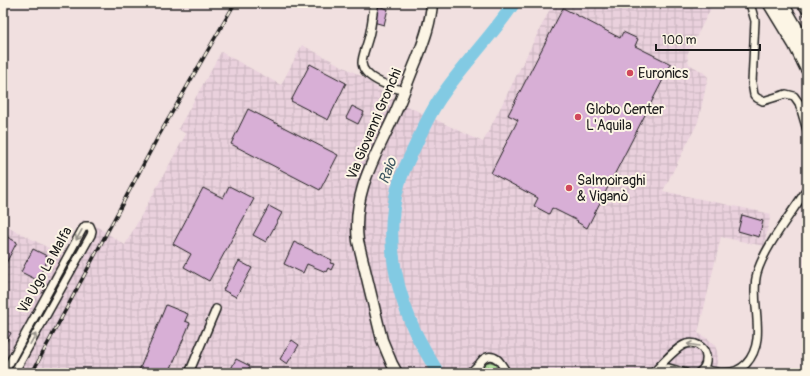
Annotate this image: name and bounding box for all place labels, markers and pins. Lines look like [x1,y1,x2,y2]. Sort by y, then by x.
place label: Euronics [638,65,689,82]
marker: Euronics [625,68,635,78]
place label: Globo Center L'Aquila [586,101,664,134]
marker: Globo Center L'Aquila [573,112,583,122]
place label: Salmoiraghi & Viganò [577,172,646,205]
marker: Salmoiraghi & Viganò [564,183,574,193]

